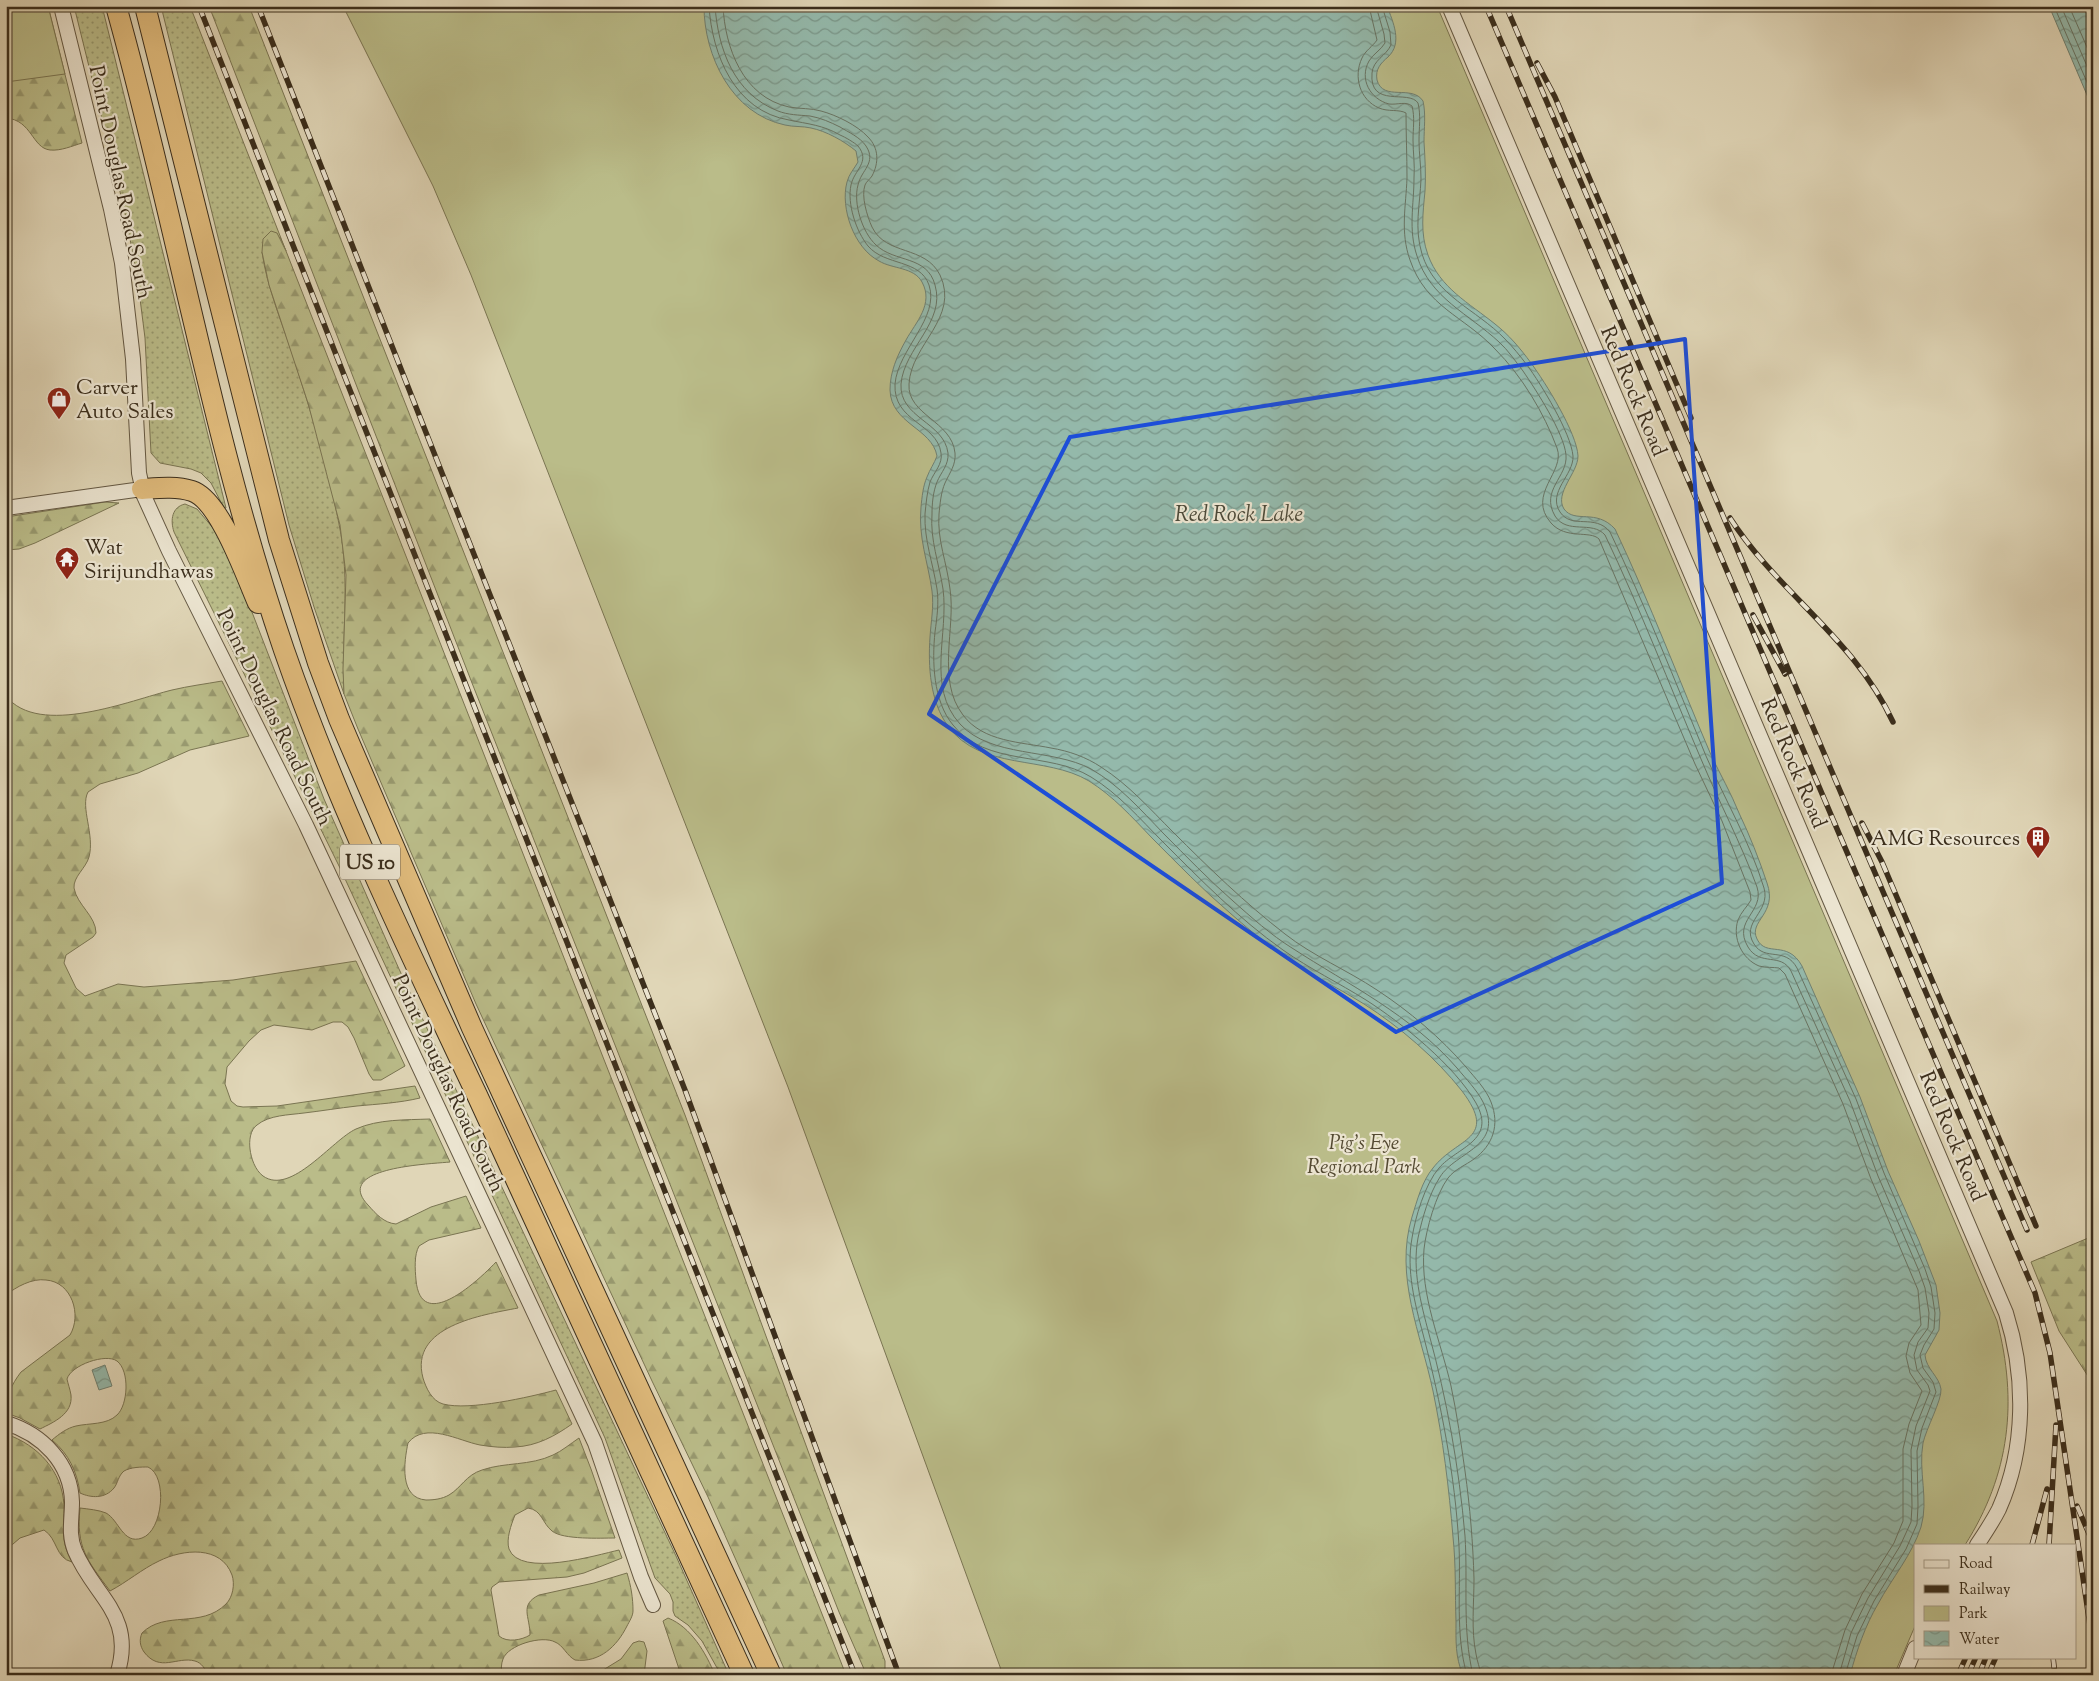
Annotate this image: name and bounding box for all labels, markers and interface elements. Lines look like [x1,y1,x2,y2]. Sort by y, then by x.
street label: Point Douglas Road South [80,63,158,302]
street label: Red Rock Road [1591,322,1673,462]
place label: Carver Auto Sales [76,374,173,428]
shop icon: Carver Auto Sales [46,386,72,420]
water label: Red Rock Lake [1175,500,1303,532]
place label: Wat Sirijundhawas [84,534,214,588]
temple icon: Wat Sirijundhawas [54,546,80,580]
street label: Point Douglas Road South [207,604,339,832]
street label: Red Rock Road [1751,694,1833,834]
place label: AMG Resources [1871,825,2020,855]
building icon: AMG Resources [2025,825,2051,859]
road number: US 10 [340,844,400,880]
street label: Point Douglas Road South [383,970,511,1198]
street label: Red Rock Road [1910,1067,1992,1207]
park label: Pig's Eye Regional Park [1307,1129,1422,1183]
legend [1914,1544,2076,1658]
text: Road [1959,1554,1993,1575]
text: Railway [1959,1580,2011,1601]
text: Park [1959,1604,1988,1625]
text: Water [1959,1630,2000,1651]

